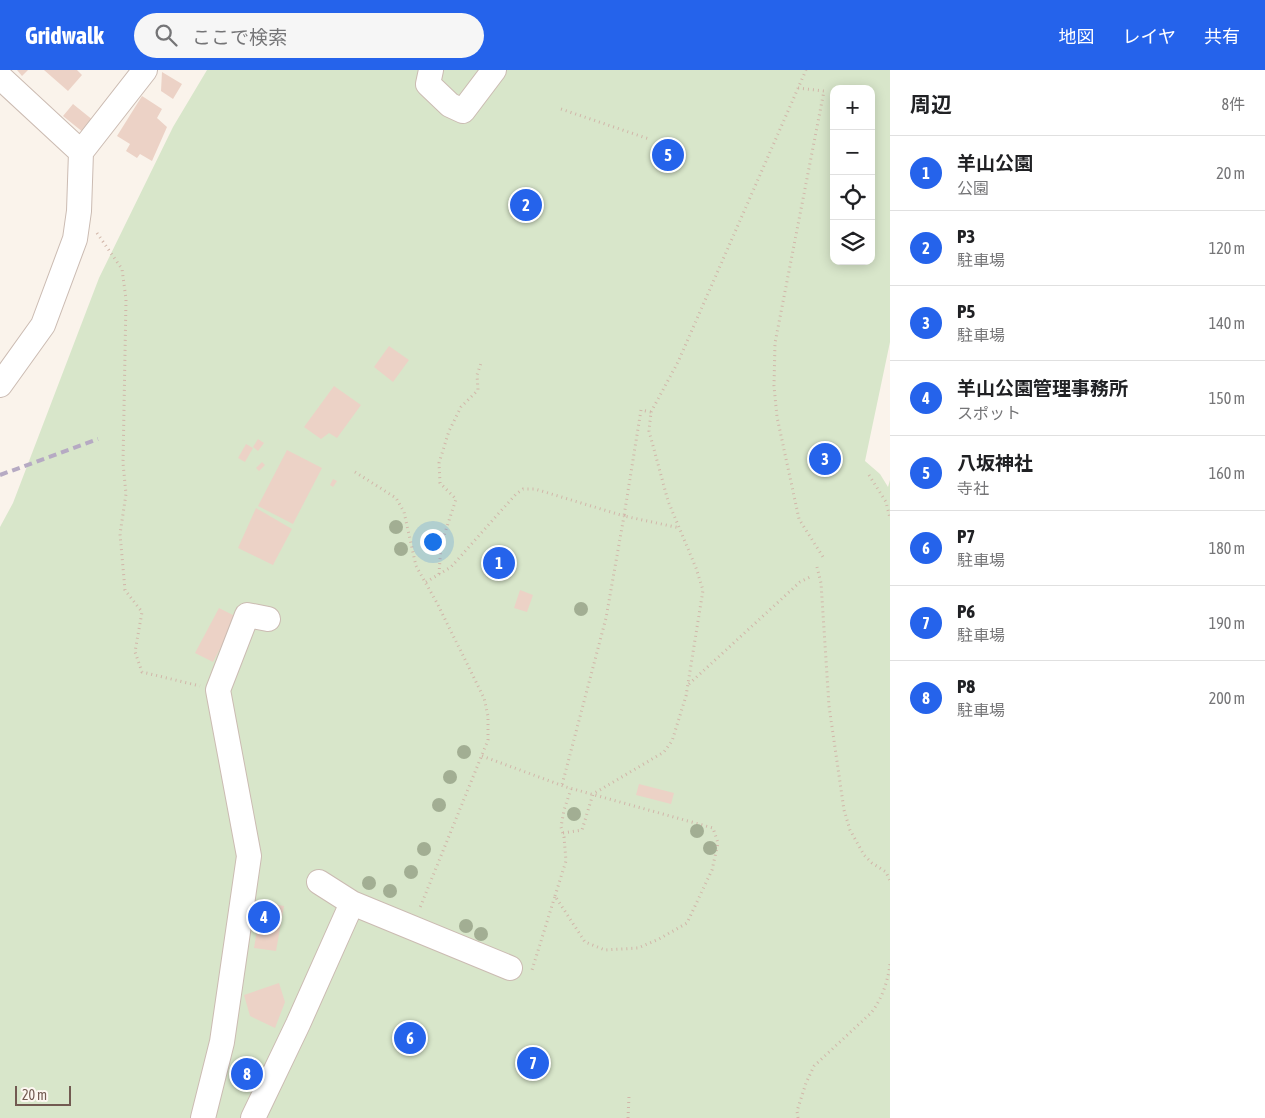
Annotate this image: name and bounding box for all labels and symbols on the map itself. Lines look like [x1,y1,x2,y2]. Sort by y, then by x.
pin: 5 [652,136,684,174]
pin: 2 [510,186,542,224]
pin: 3 [809,440,841,478]
your location [420,529,446,555]
pin: 1 [483,544,515,582]
pin: 4 [248,898,280,936]
pin: 6 [394,1019,426,1057]
pin: 7 [517,1044,549,1082]
pin: 8 [231,1055,263,1093]
scale bar [15,1083,71,1106]

